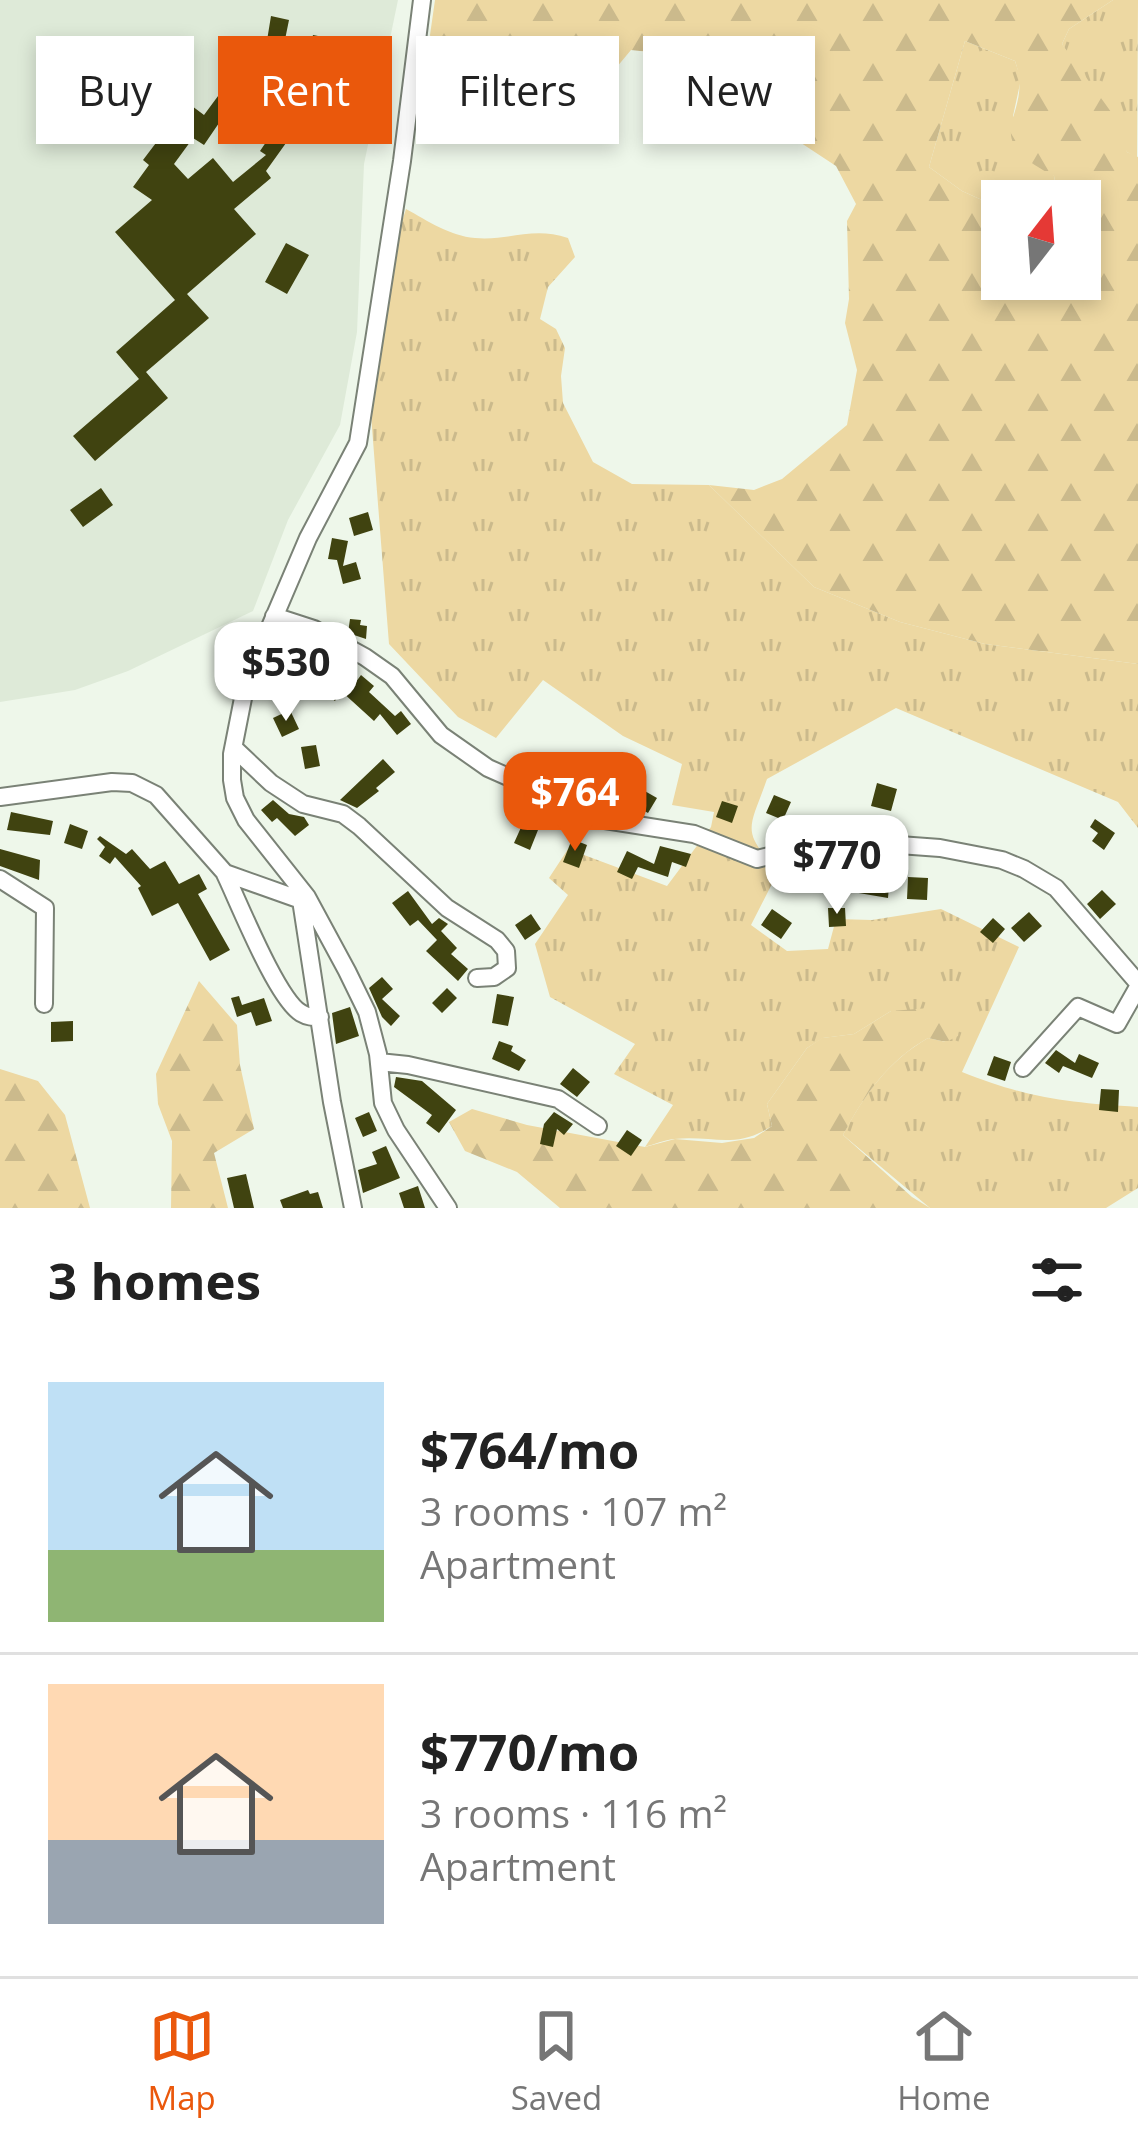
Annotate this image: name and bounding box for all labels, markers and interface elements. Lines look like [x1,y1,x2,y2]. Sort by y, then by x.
chip: Buy [36,36,194,144]
chip: Rent [218,36,392,144]
chip: Filters [416,36,619,144]
chip: New [643,36,815,144]
north arrow [981,180,1101,300]
map controls [981,180,1101,300]
pin: $530 [215,622,357,724]
text: $530 [241,634,331,687]
pin: $764 [504,752,646,854]
text: $764 [530,764,620,817]
pin: $770 [766,815,908,917]
text: $770 [792,827,882,880]
text: 3 homes [48,1245,261,1315]
icon: filters [1024,1247,1090,1313]
text: $764/mo [420,1414,639,1484]
icon: home [144,1430,288,1574]
text: 3 rooms · 107 m² [420,1484,727,1537]
text: Apartment [420,1537,616,1590]
text: $770/mo [420,1716,639,1786]
icon: home [144,1732,288,1876]
text: 3 rooms · 116 m² [420,1786,727,1839]
text: Apartment [420,1839,616,1892]
tab: Map [147,2003,216,2120]
tab: Saved [511,2003,602,2120]
tab: Home [897,2003,991,2120]

